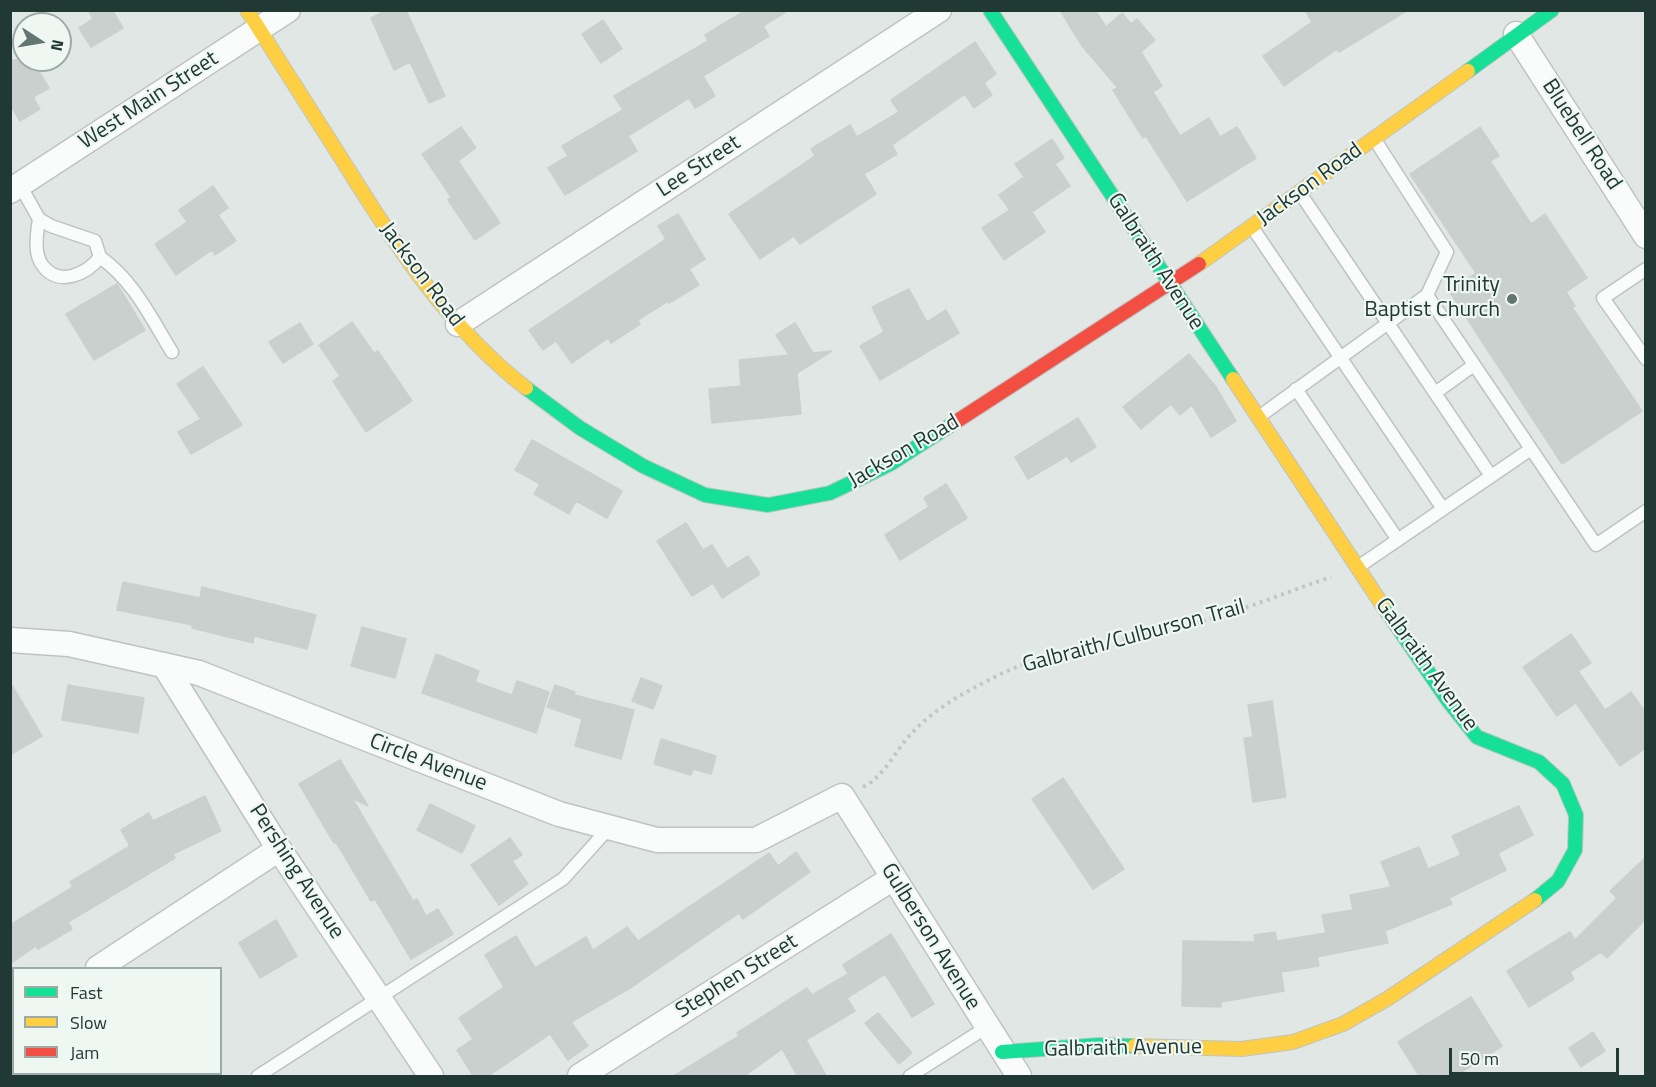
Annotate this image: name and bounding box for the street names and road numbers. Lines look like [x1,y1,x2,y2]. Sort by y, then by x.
street label: West Main Street [74,46,224,156]
street label: Bluebell Road [1535,75,1627,195]
street label: Lee Street [652,130,746,204]
street label: Jackson Road [1252,138,1368,232]
street label: Galbraith Avenue [1101,189,1209,335]
street label: Jackson Road [373,218,469,332]
street label: Jackson Road [844,410,964,494]
street label: Galbraith Avenue [1369,593,1483,737]
street label: Galbraith/Culburson Trail [1020,595,1248,679]
street label: Circle Avenue [366,729,490,797]
street label: Pershing Avenue [243,800,349,944]
street label: Gulberson Avenue [874,859,986,1015]
street label: Stephen Street [671,929,803,1025]
street label: Galbraith Avenue [1044,1034,1202,1064]

